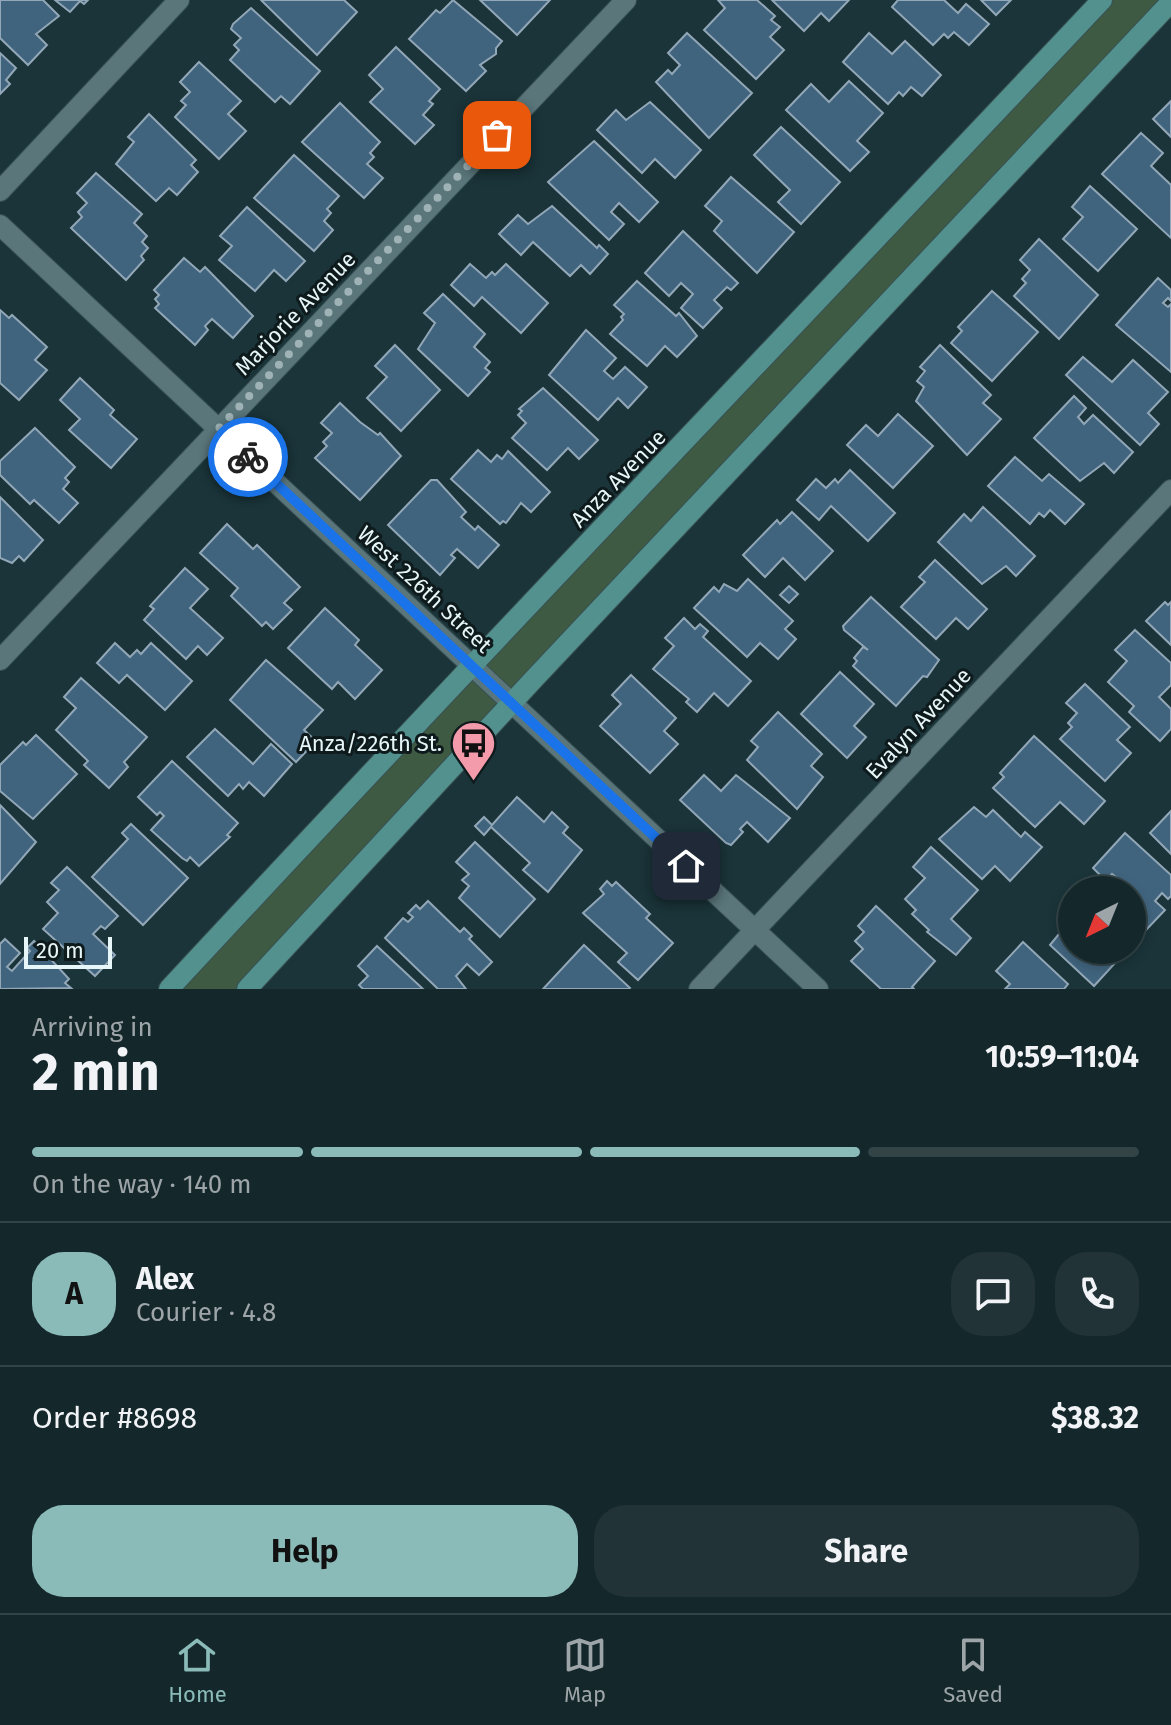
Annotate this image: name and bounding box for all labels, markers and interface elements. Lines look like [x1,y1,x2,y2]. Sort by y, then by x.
pin [463,101,531,169]
icon: bag [475,113,519,157]
street label: Marjorie Avenue [229,246,361,381]
courier [208,417,288,497]
street label: Anza Avenue [565,424,672,533]
icon: bike [226,435,270,479]
street label: West 226th Street [352,520,497,659]
street label: Evalyn Avenue [860,662,977,785]
bus stop icon: Anza/226th St. [449,719,497,782]
place label: Anza/226th St. [299,730,442,757]
pin [652,832,720,900]
icon: home [664,844,708,888]
north arrow [1058,876,1146,964]
map controls [1058,876,1146,964]
scale bar [24,933,112,969]
text: 20 m [36,937,84,964]
text: Arriving in [32,1012,153,1043]
text: 10:59–11:04 [985,1039,1139,1075]
text: 2 min [32,1041,160,1104]
text: On the way · 140 m [32,1169,251,1200]
button: chat [951,1252,1035,1336]
button: phone [1055,1252,1139,1336]
text: Alex [136,1261,194,1297]
text: A [65,1276,83,1312]
text: Courier · 4.8 [136,1297,276,1328]
text: Order #8698 [32,1400,197,1436]
text: $38.32 [1051,1400,1139,1436]
button: Help [32,1505,578,1597]
button: Share [594,1505,1139,1597]
tab: Home [168,1633,227,1708]
tab: Map [563,1633,607,1708]
tab: Saved [943,1633,1003,1708]

